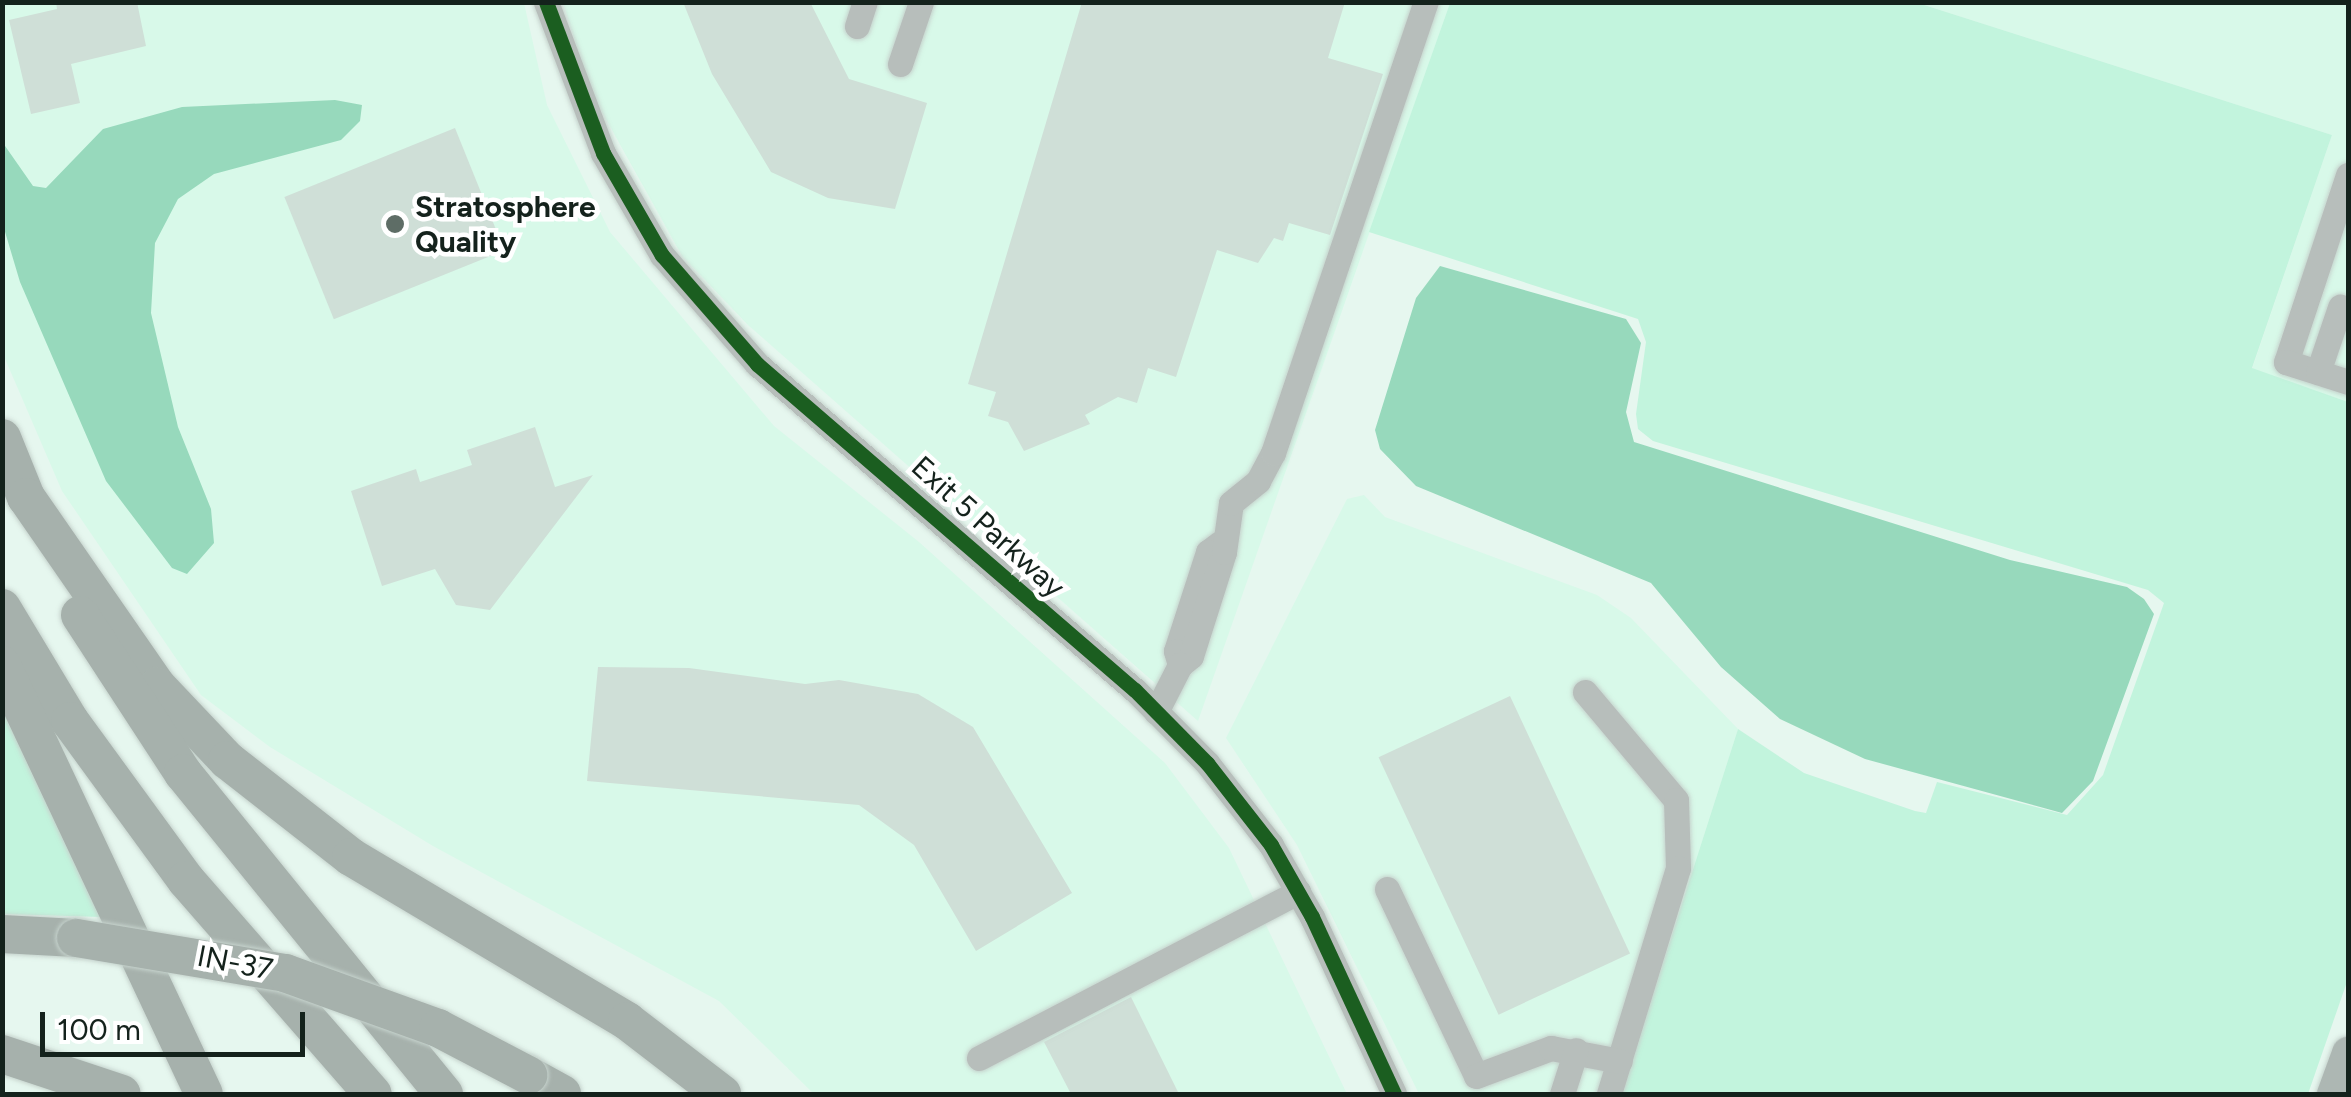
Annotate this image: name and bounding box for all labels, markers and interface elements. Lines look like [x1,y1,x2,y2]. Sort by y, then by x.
place label: Stratosphere Quality [415,189,596,260]
marker: Stratosphere Quality [384,213,406,235]
street label: Exit 5 Parkway [904,449,1072,605]
street label: IN-37 [194,938,276,988]
scale bar [45,992,310,1054]
text: 100 m [57,1011,141,1048]

